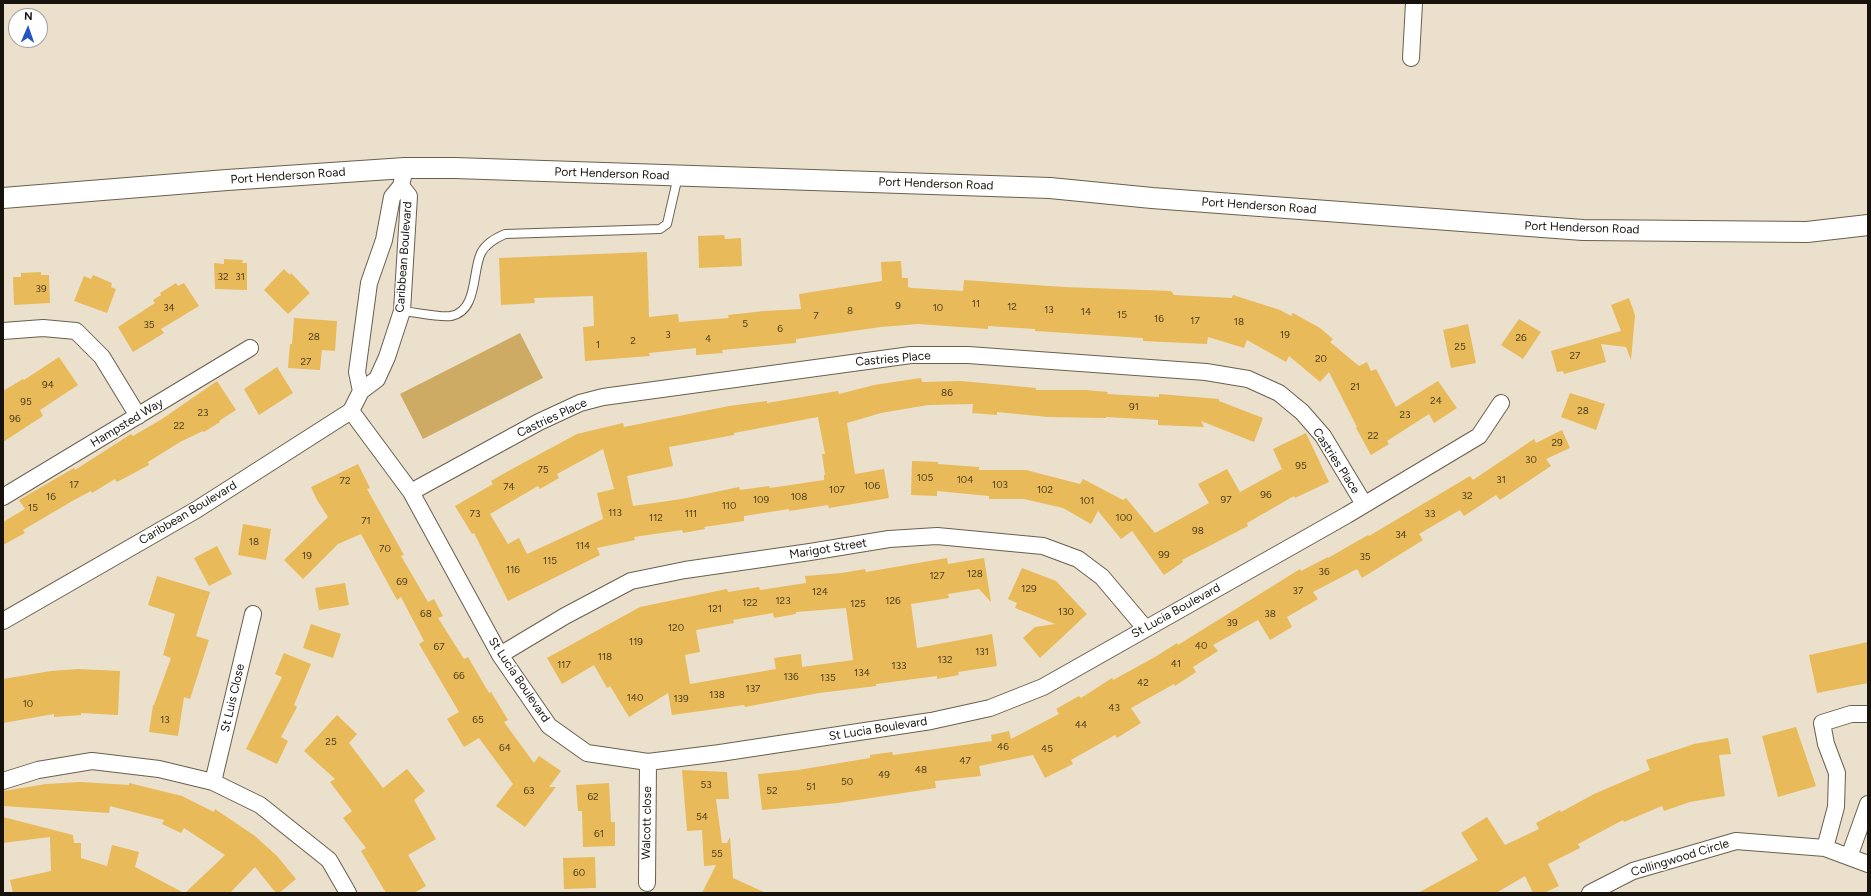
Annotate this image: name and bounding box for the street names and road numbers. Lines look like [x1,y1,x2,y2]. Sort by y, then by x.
street label: Port Henderson Road [230,165,346,187]
street label: Port Henderson Road [554,165,670,183]
street label: Port Henderson Road [878,175,994,193]
street label: Port Henderson Road [1201,195,1317,217]
street label: Caribbean Boulevard [393,201,415,313]
street label: Port Henderson Road [1524,219,1640,237]
street label: Castries Place [855,349,931,369]
street label: Castries Place [515,395,589,441]
street label: Hampsted Way [88,396,166,450]
street label: Castries Place [1309,425,1363,497]
street label: Caribbean Boulevard [137,478,239,548]
street label: Marigot Street [788,536,868,562]
street label: St Lucia Boulevard [1129,581,1223,641]
street label: St Lucia Boulevard [485,635,553,725]
street label: St Luis Close [218,663,248,733]
street label: St Lucia Boulevard [828,714,928,744]
street label: Walcott close [639,786,655,860]
street label: Collingwood Circle [1629,836,1731,880]

